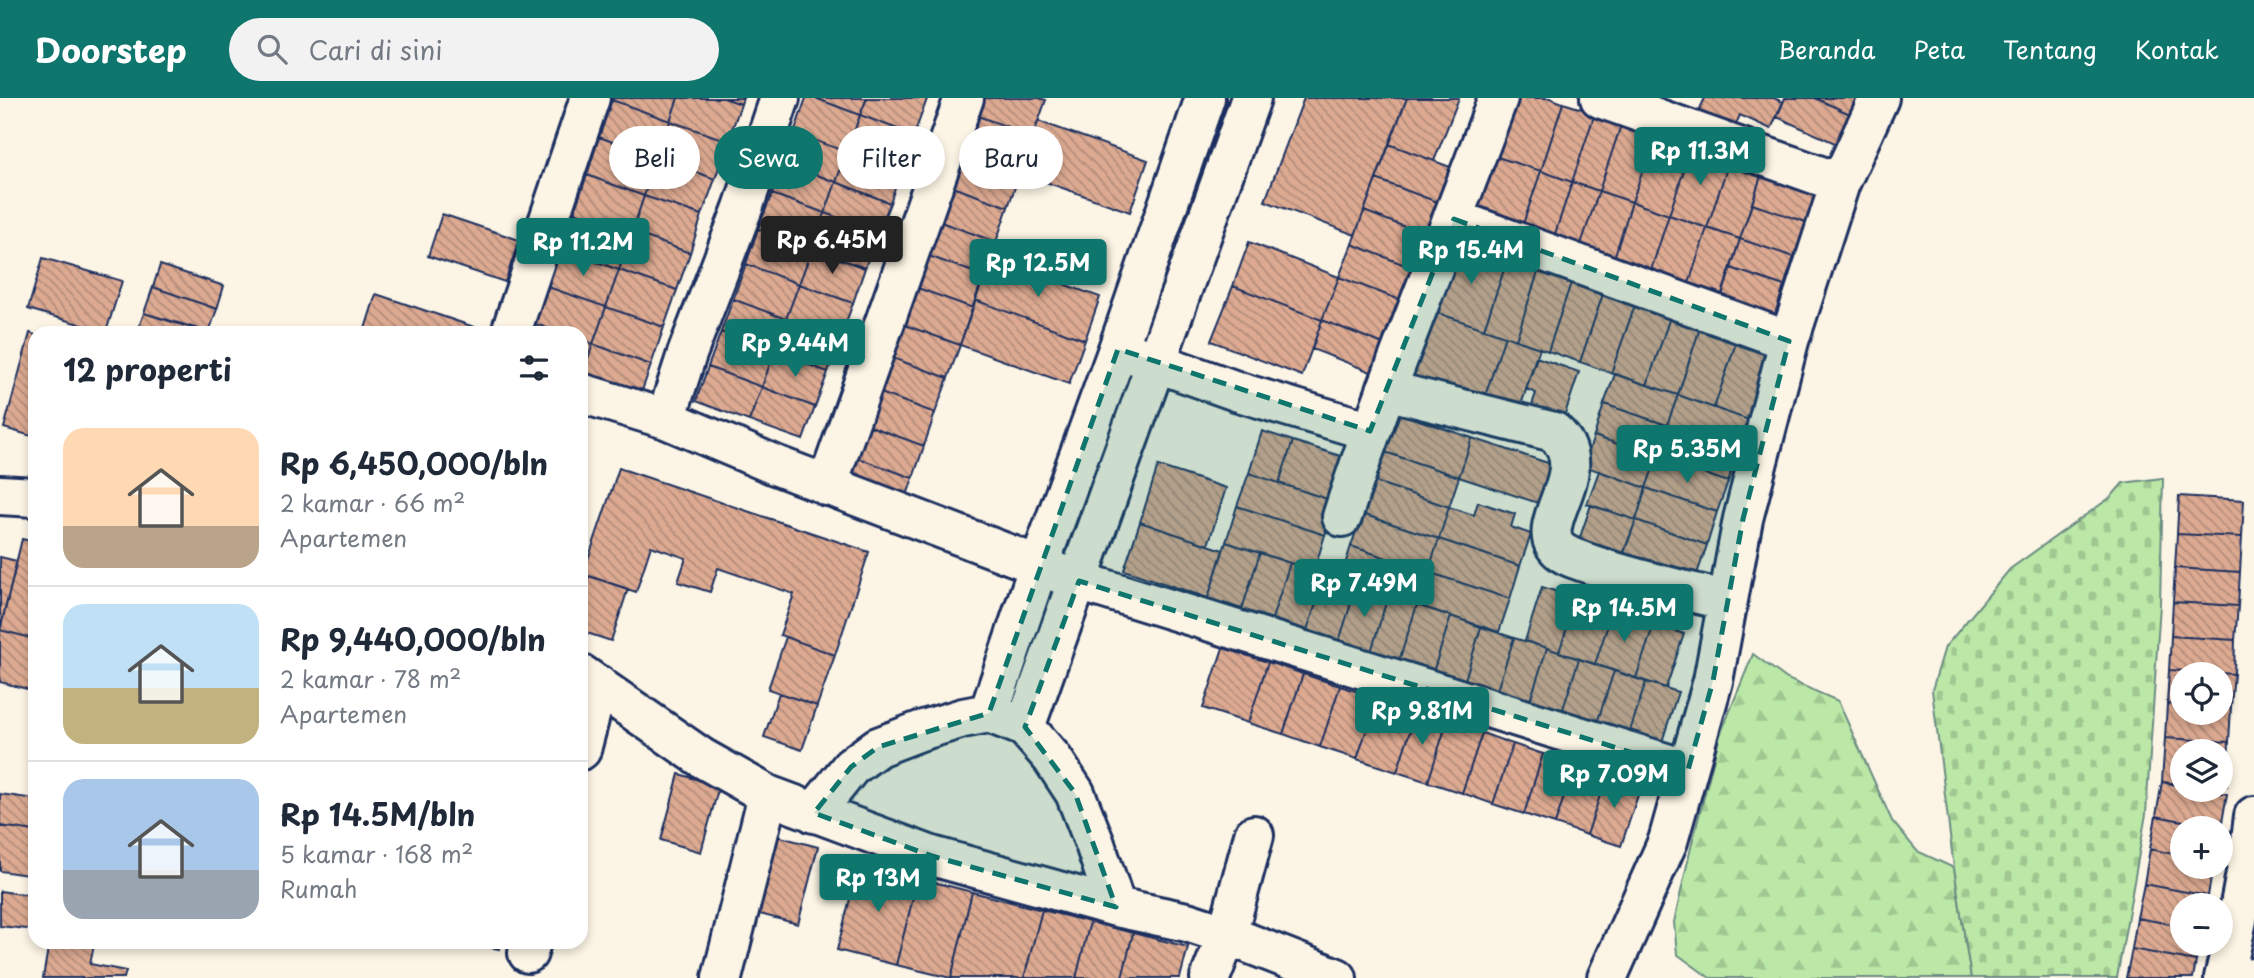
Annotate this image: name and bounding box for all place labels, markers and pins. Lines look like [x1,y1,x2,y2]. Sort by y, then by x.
pin: Rp 11.3M [1628,127,1772,187]
pin: Rp 6.45M [760,216,904,276]
pin: Rp 11.2M [511,218,655,278]
pin: Rp 15.4M [1399,226,1543,286]
pin: Rp 12.5M [966,240,1110,299]
pin: Rp 9.44M [723,320,867,379]
pin: Rp 5.35M [1615,426,1759,485]
pin: Rp 7.49M [1292,560,1436,619]
pin: Rp 14.5M [1552,584,1696,644]
pin: Rp 9.81M [1350,688,1494,747]
pin: Rp 7.09M [1542,750,1686,810]
pin: Rp 13M [821,854,935,914]

